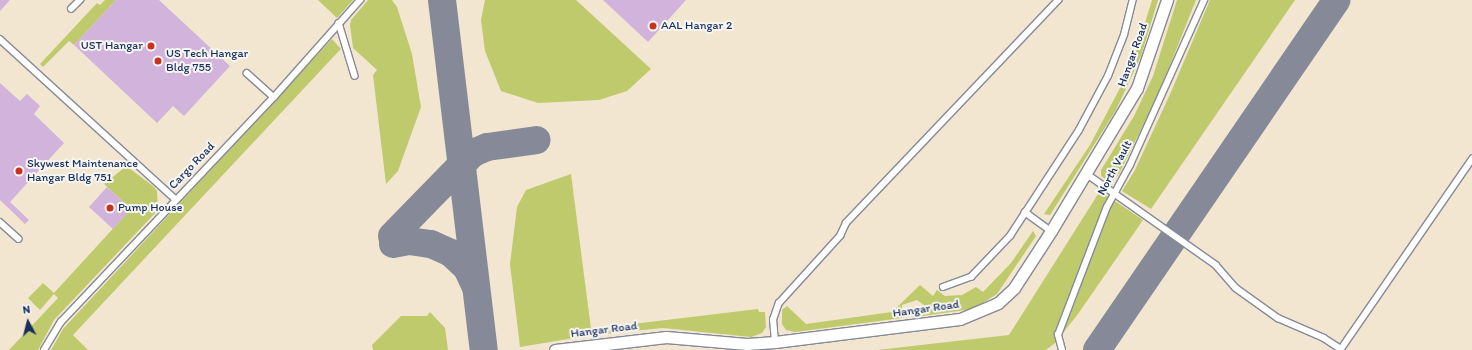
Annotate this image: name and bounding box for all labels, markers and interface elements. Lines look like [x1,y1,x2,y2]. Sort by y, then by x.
place label: AAL Hangar 2 [661,19,732,33]
marker: AAL Hangar 2 [648,21,658,31]
street label: Hangar Road [1115,21,1151,89]
place label: UST Hangar [81,39,143,53]
marker: UST Hangar [146,41,156,51]
place label: US Tech Hangar Bldg 755 [166,47,247,75]
marker: US Tech Hangar Bldg 755 [153,56,163,66]
street label: North Vault [1095,138,1135,198]
street label: Cargo Road [166,140,218,192]
place label: Skywest Maintenance Hangar Bldg 751 [27,157,139,185]
marker: Skywest Maintenance Hangar Bldg 751 [14,166,24,176]
place label: Pump House [118,201,182,215]
marker: Pump House [105,203,115,213]
street label: Hangar Road [892,297,960,321]
north arrow [8,302,48,342]
text: N [22,303,31,316]
street label: Hangar Road [570,319,638,341]

